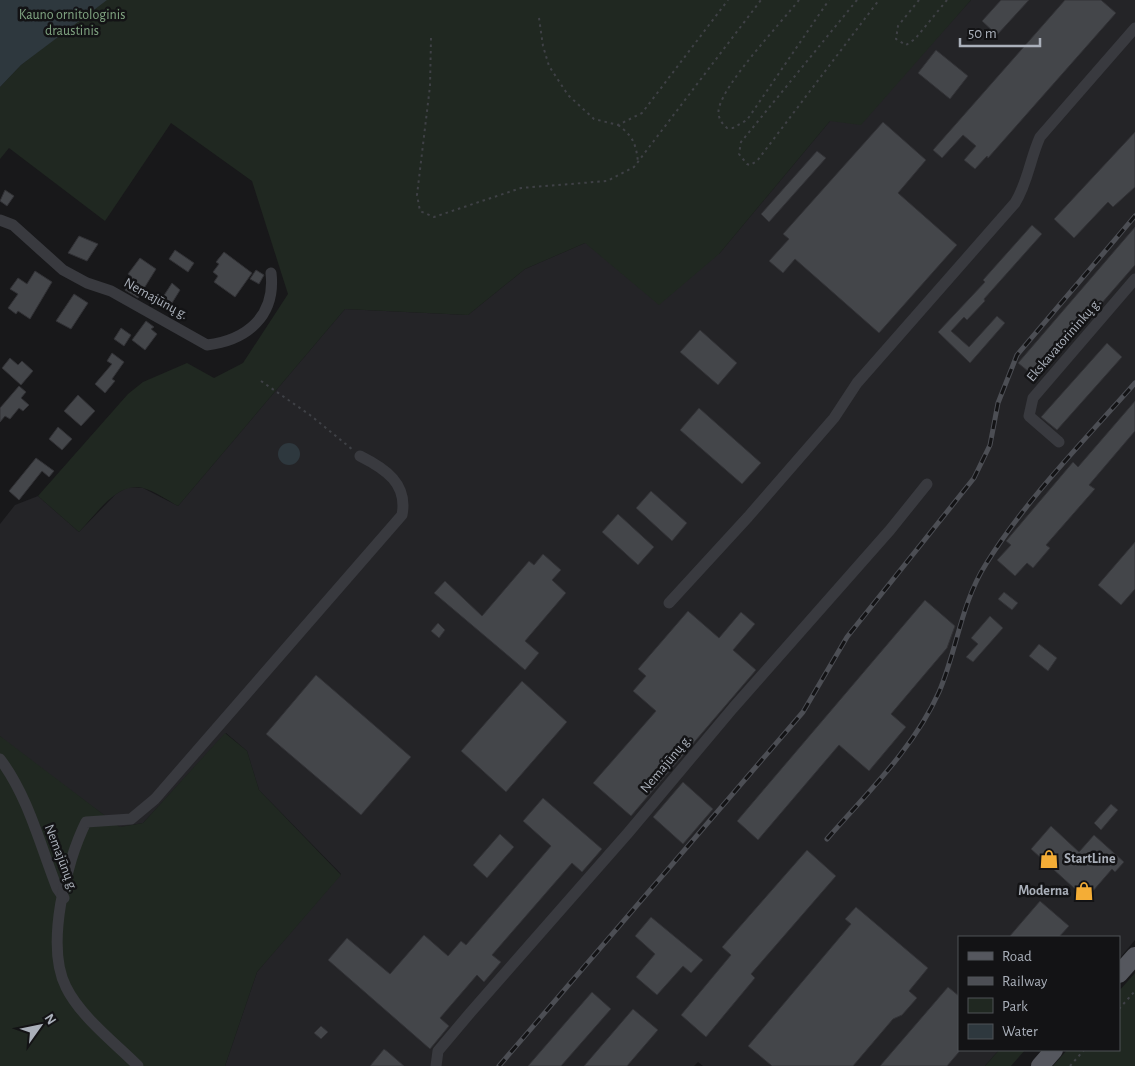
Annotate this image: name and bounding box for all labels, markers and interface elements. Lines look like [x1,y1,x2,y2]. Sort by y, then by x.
park label: Kauno ornitologinis draustinis [19,8,125,38]
scale bar [960,15,1040,47]
text: 50 m [968,26,997,41]
street label: Nemajūnų g. [122,276,190,322]
street label: Ekskavatorininkų g. [1024,296,1104,384]
street label: Nemajūnų g. [638,732,694,796]
street label: Nemajūnų g. [42,822,80,894]
shop icon: StartLine [1038,848,1060,870]
place label: StartLine [1064,852,1116,866]
shop icon: Moderna [1073,880,1095,902]
place label: Moderna [1018,884,1069,898]
legend [958,936,1120,1051]
text: Road [1002,949,1032,964]
text: Railway [1002,974,1048,989]
text: Park [1002,999,1028,1014]
north arrow [15,1001,65,1051]
text: N [42,1012,59,1027]
text: Water [1002,1024,1038,1039]

